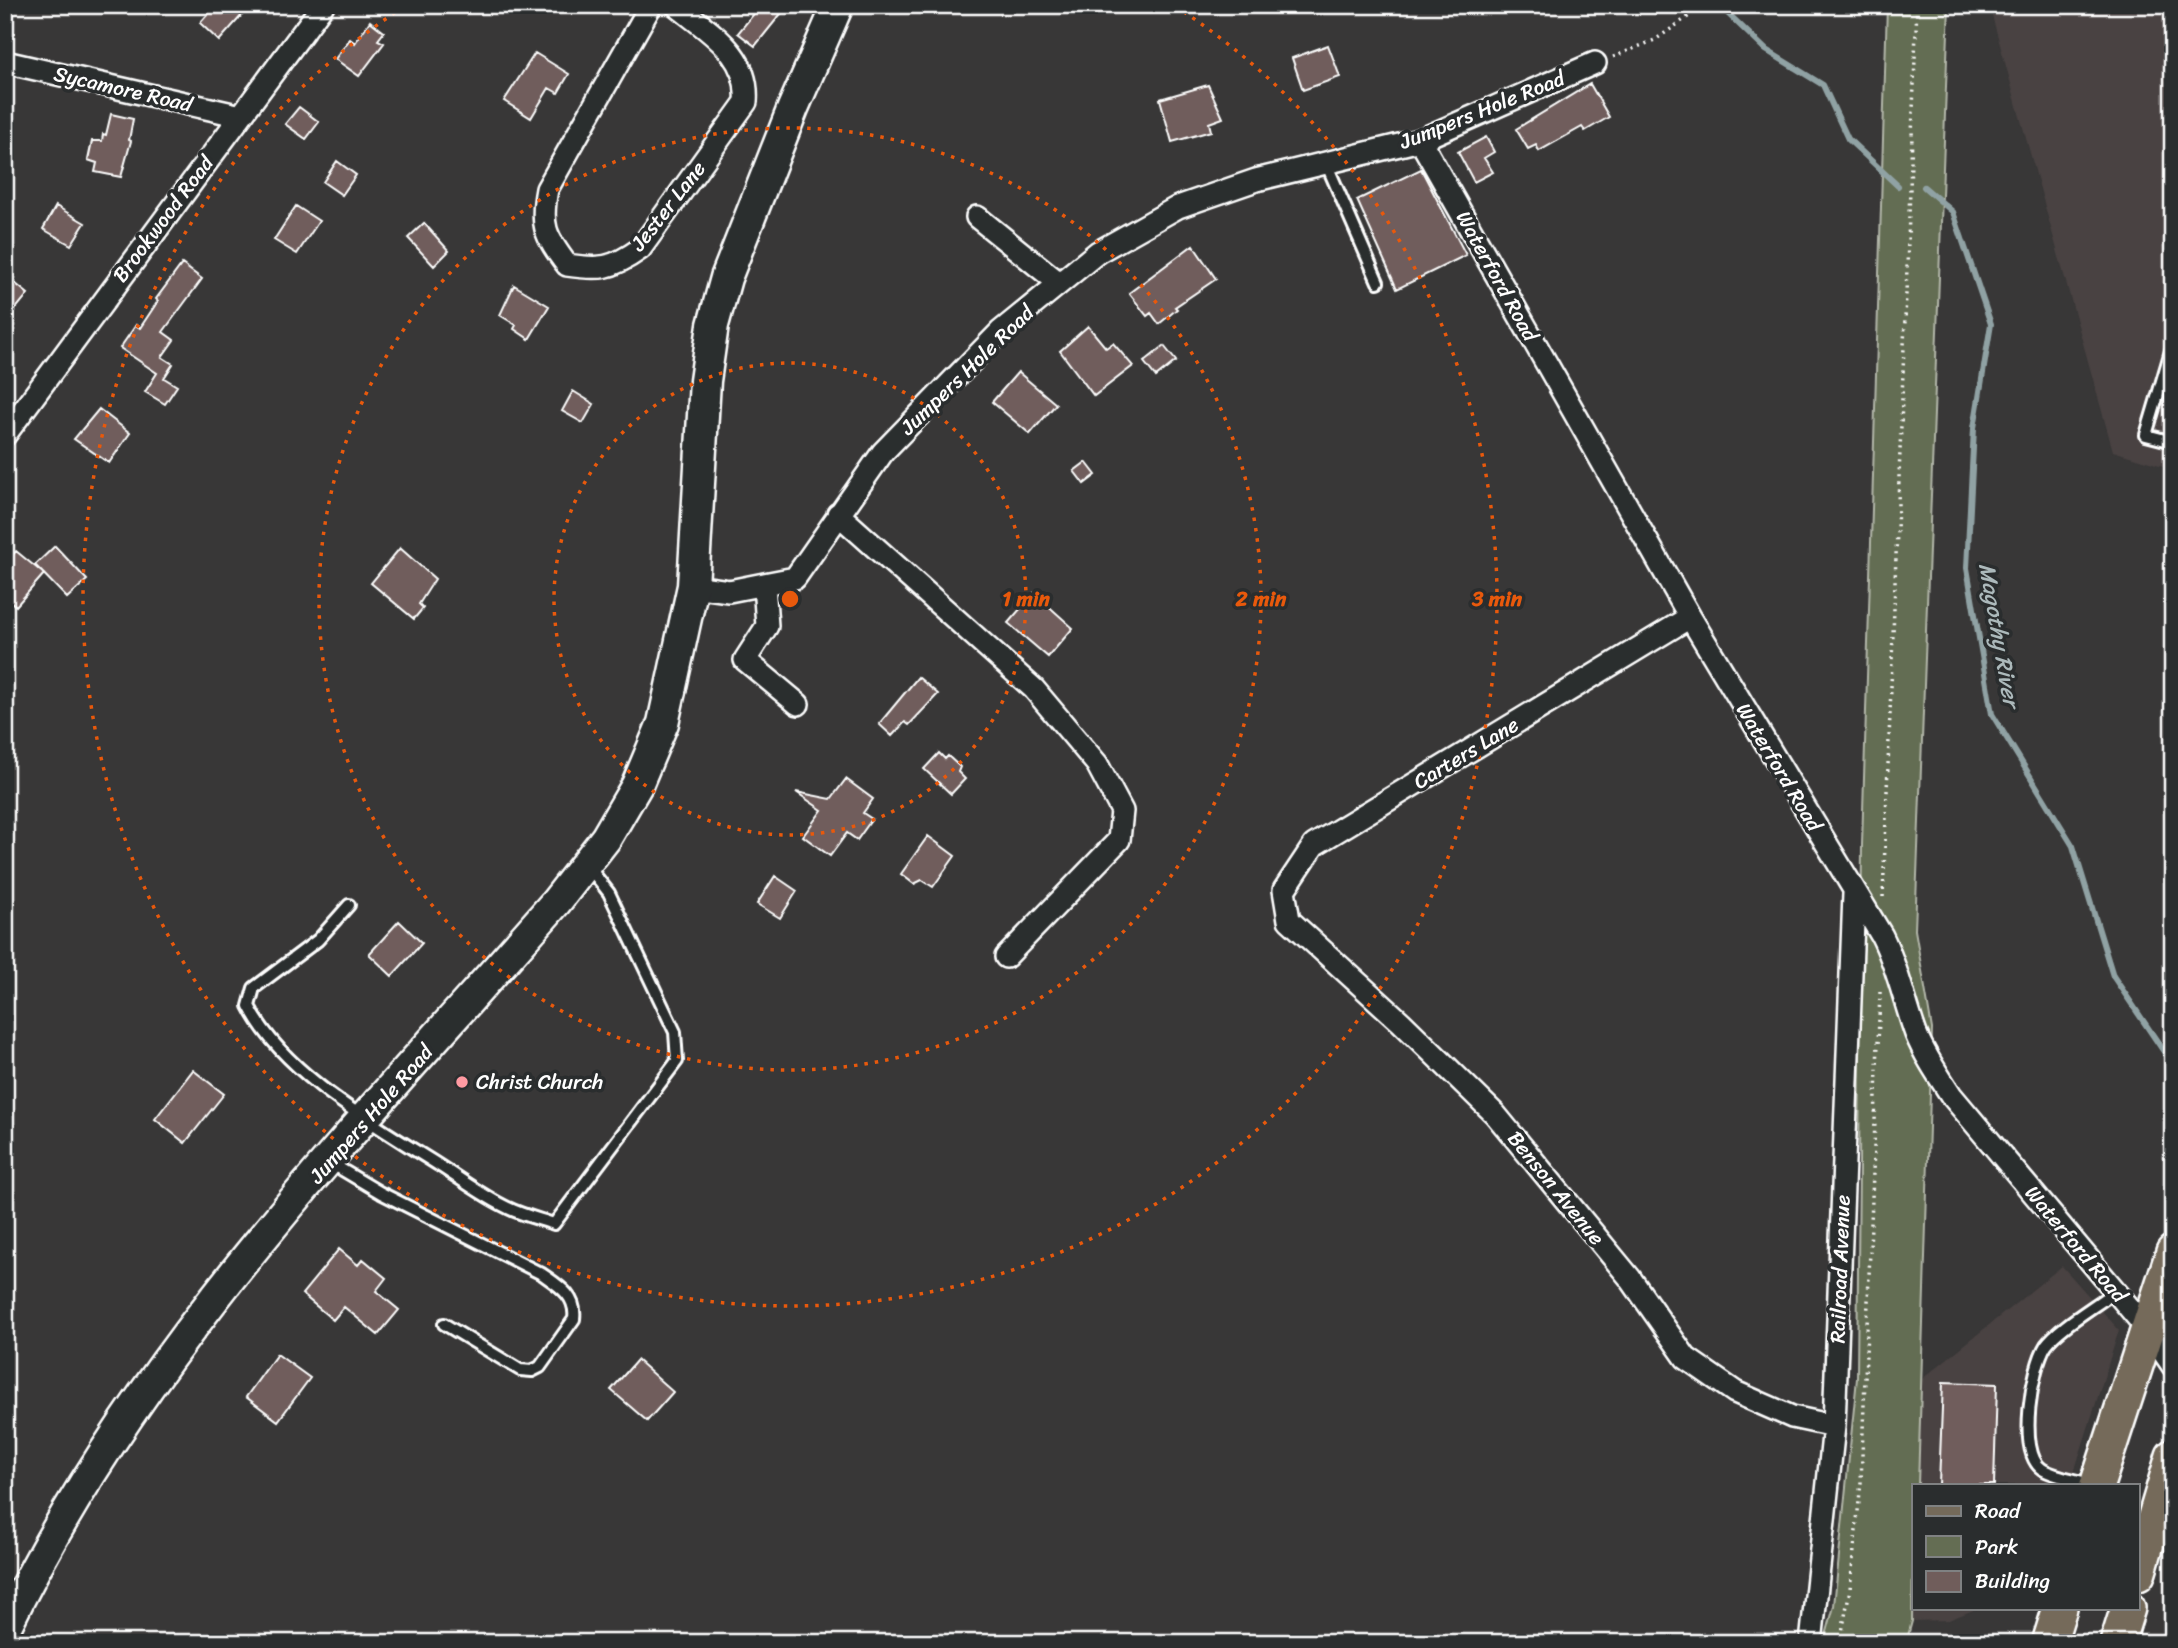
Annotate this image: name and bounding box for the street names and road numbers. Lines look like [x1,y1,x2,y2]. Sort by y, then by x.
street label: Sycamore Road [50,55,198,124]
street label: Jumpers Hole Road [1393,59,1572,161]
street label: Brookwood Road [102,146,225,291]
street label: Jester Lane [620,152,716,261]
street label: Waterford Road [1445,203,1550,350]
street label: Jumpers Hole Road [890,294,1045,445]
street label: Waterford Road [1725,695,1834,841]
street label: Carters Lane [1406,706,1527,800]
street label: Jumpers Hole Road [298,1034,444,1193]
street label: Benson Avenue [1497,1122,1615,1254]
street label: Waterford Road [2015,1176,2138,1313]
street label: Railroad Avenue [1818,1194,1862,1344]

